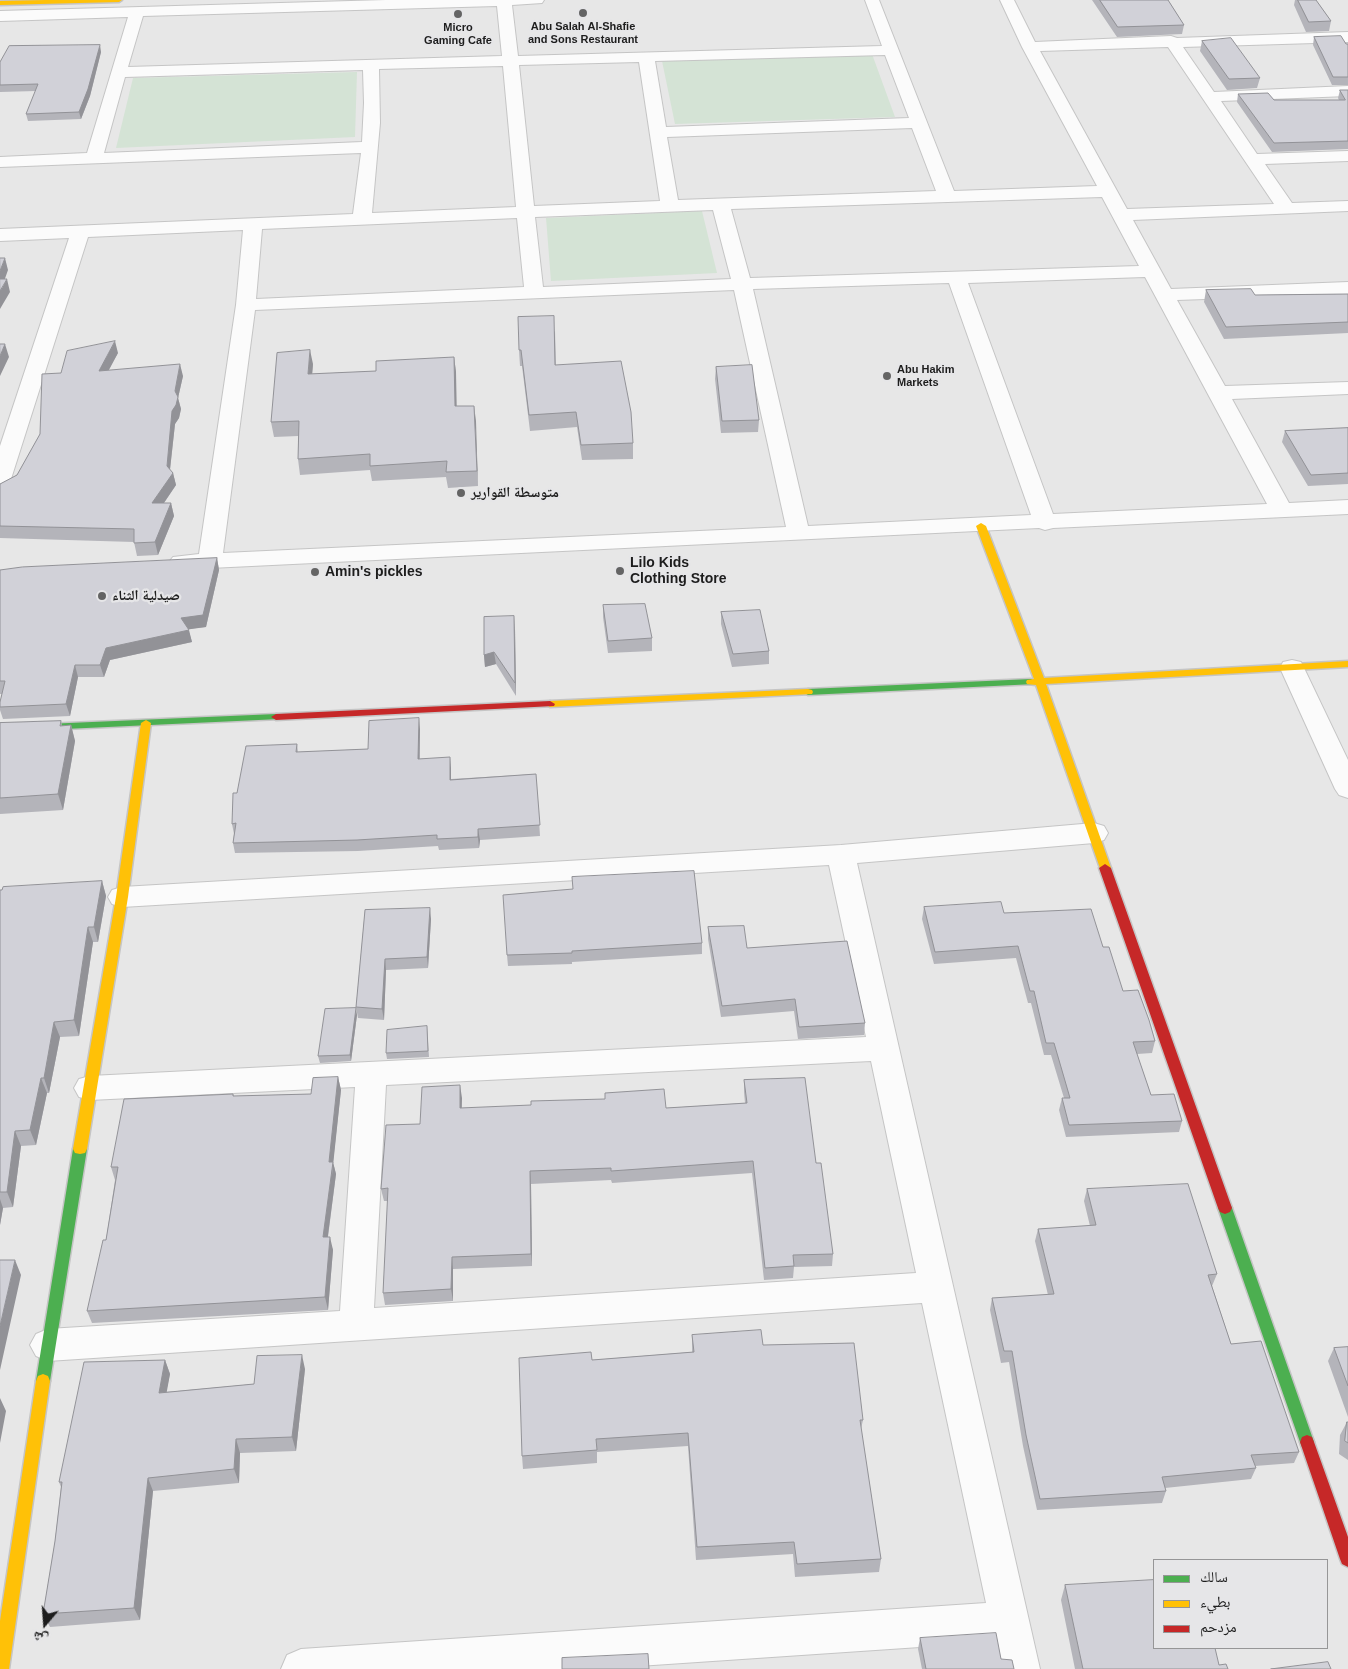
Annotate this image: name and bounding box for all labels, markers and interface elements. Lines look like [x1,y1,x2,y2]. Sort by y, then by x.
marker: Abu Salah Al-Shafie and Sons Restaurant [577,7,589,19]
marker: Micro Gaming Cafe [452,8,464,20]
place label: Abu Salah Al-Shafie and Sons Restaurant [528,20,638,46]
place label: Micro Gaming Cafe [424,21,492,47]
place label: Abu Hakim Markets [897,363,954,389]
marker: Abu Hakim Markets [881,370,893,382]
place label: متوسطة القوارير [471,485,559,501]
marker: متوسطة القوارير [455,487,467,499]
place label: Lilo Kids Clothing Store [630,555,726,588]
place label: Amin's pickles [325,564,422,580]
marker: Lilo Kids Clothing Store [614,565,626,577]
marker: Amin's pickles [309,566,321,578]
place label: صيدلية الثناء [112,588,180,604]
marker: صيدلية الثناء [96,590,108,602]
legend [1153,1559,1328,1649]
text: سالك [1200,1568,1228,1585]
text: بطيء [1200,1593,1230,1610]
north arrow [20,1599,70,1649]
text: مزدحم [1200,1618,1237,1635]
text: ش [31,1628,50,1648]

